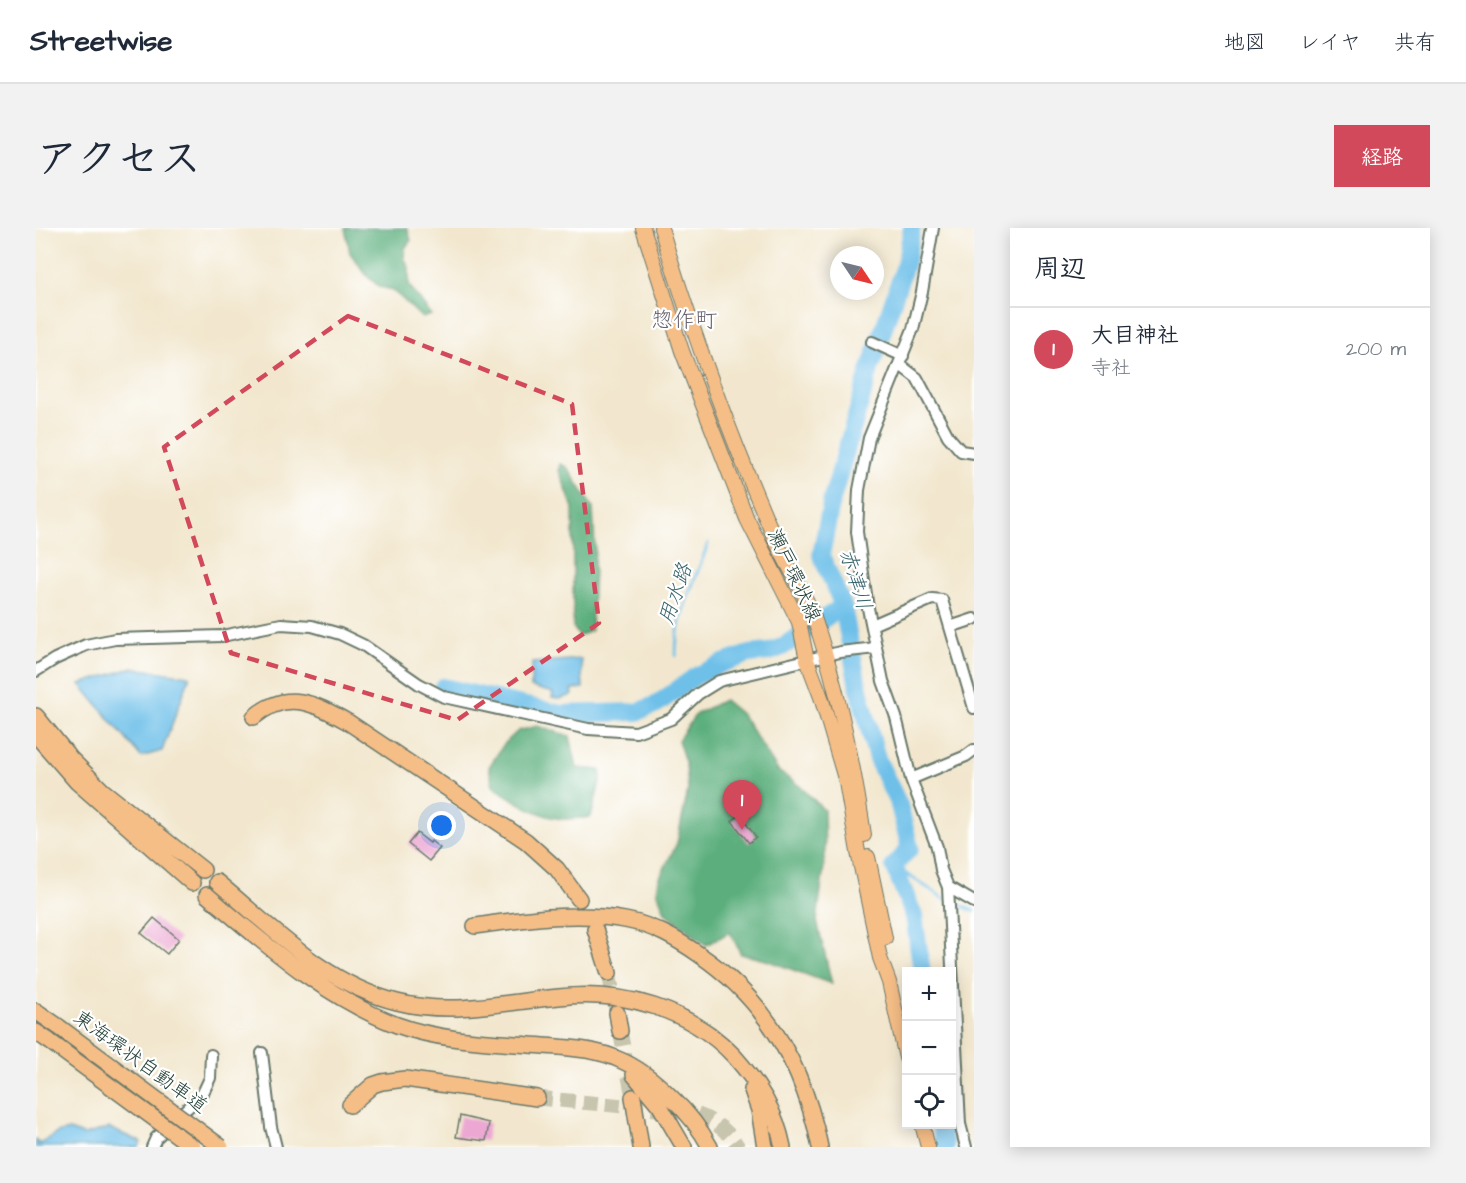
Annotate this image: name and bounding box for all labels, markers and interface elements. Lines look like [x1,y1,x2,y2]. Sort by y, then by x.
text: Streetwise [30,22,172,61]
text: 地図 [1224,28,1266,57]
text: レイヤ [1299,28,1361,57]
text: 共有 [1394,28,1436,57]
button: 経路 [1334,125,1430,187]
text: アクセス [36,131,201,189]
north arrow [830,246,884,300]
text: 周辺 [1034,251,1086,287]
district label: 惣作町 [651,305,717,336]
text: 大目神社 [1091,320,1179,351]
text: 1 [1052,335,1055,363]
text: 200 m [1346,335,1406,363]
text: 寺社 [1091,354,1131,382]
street label: 瀬戸環状線 [760,524,828,627]
water label: 赤津川 [832,545,879,614]
water label: 用水路 [652,559,700,629]
pin: 1 [722,780,762,830]
your location [427,811,456,840]
map controls [902,967,956,1129]
button: + [902,967,956,1021]
street label: 東海環状自動車道 [67,1003,213,1120]
button: − [902,1021,956,1075]
button: locate [902,1075,956,1129]

